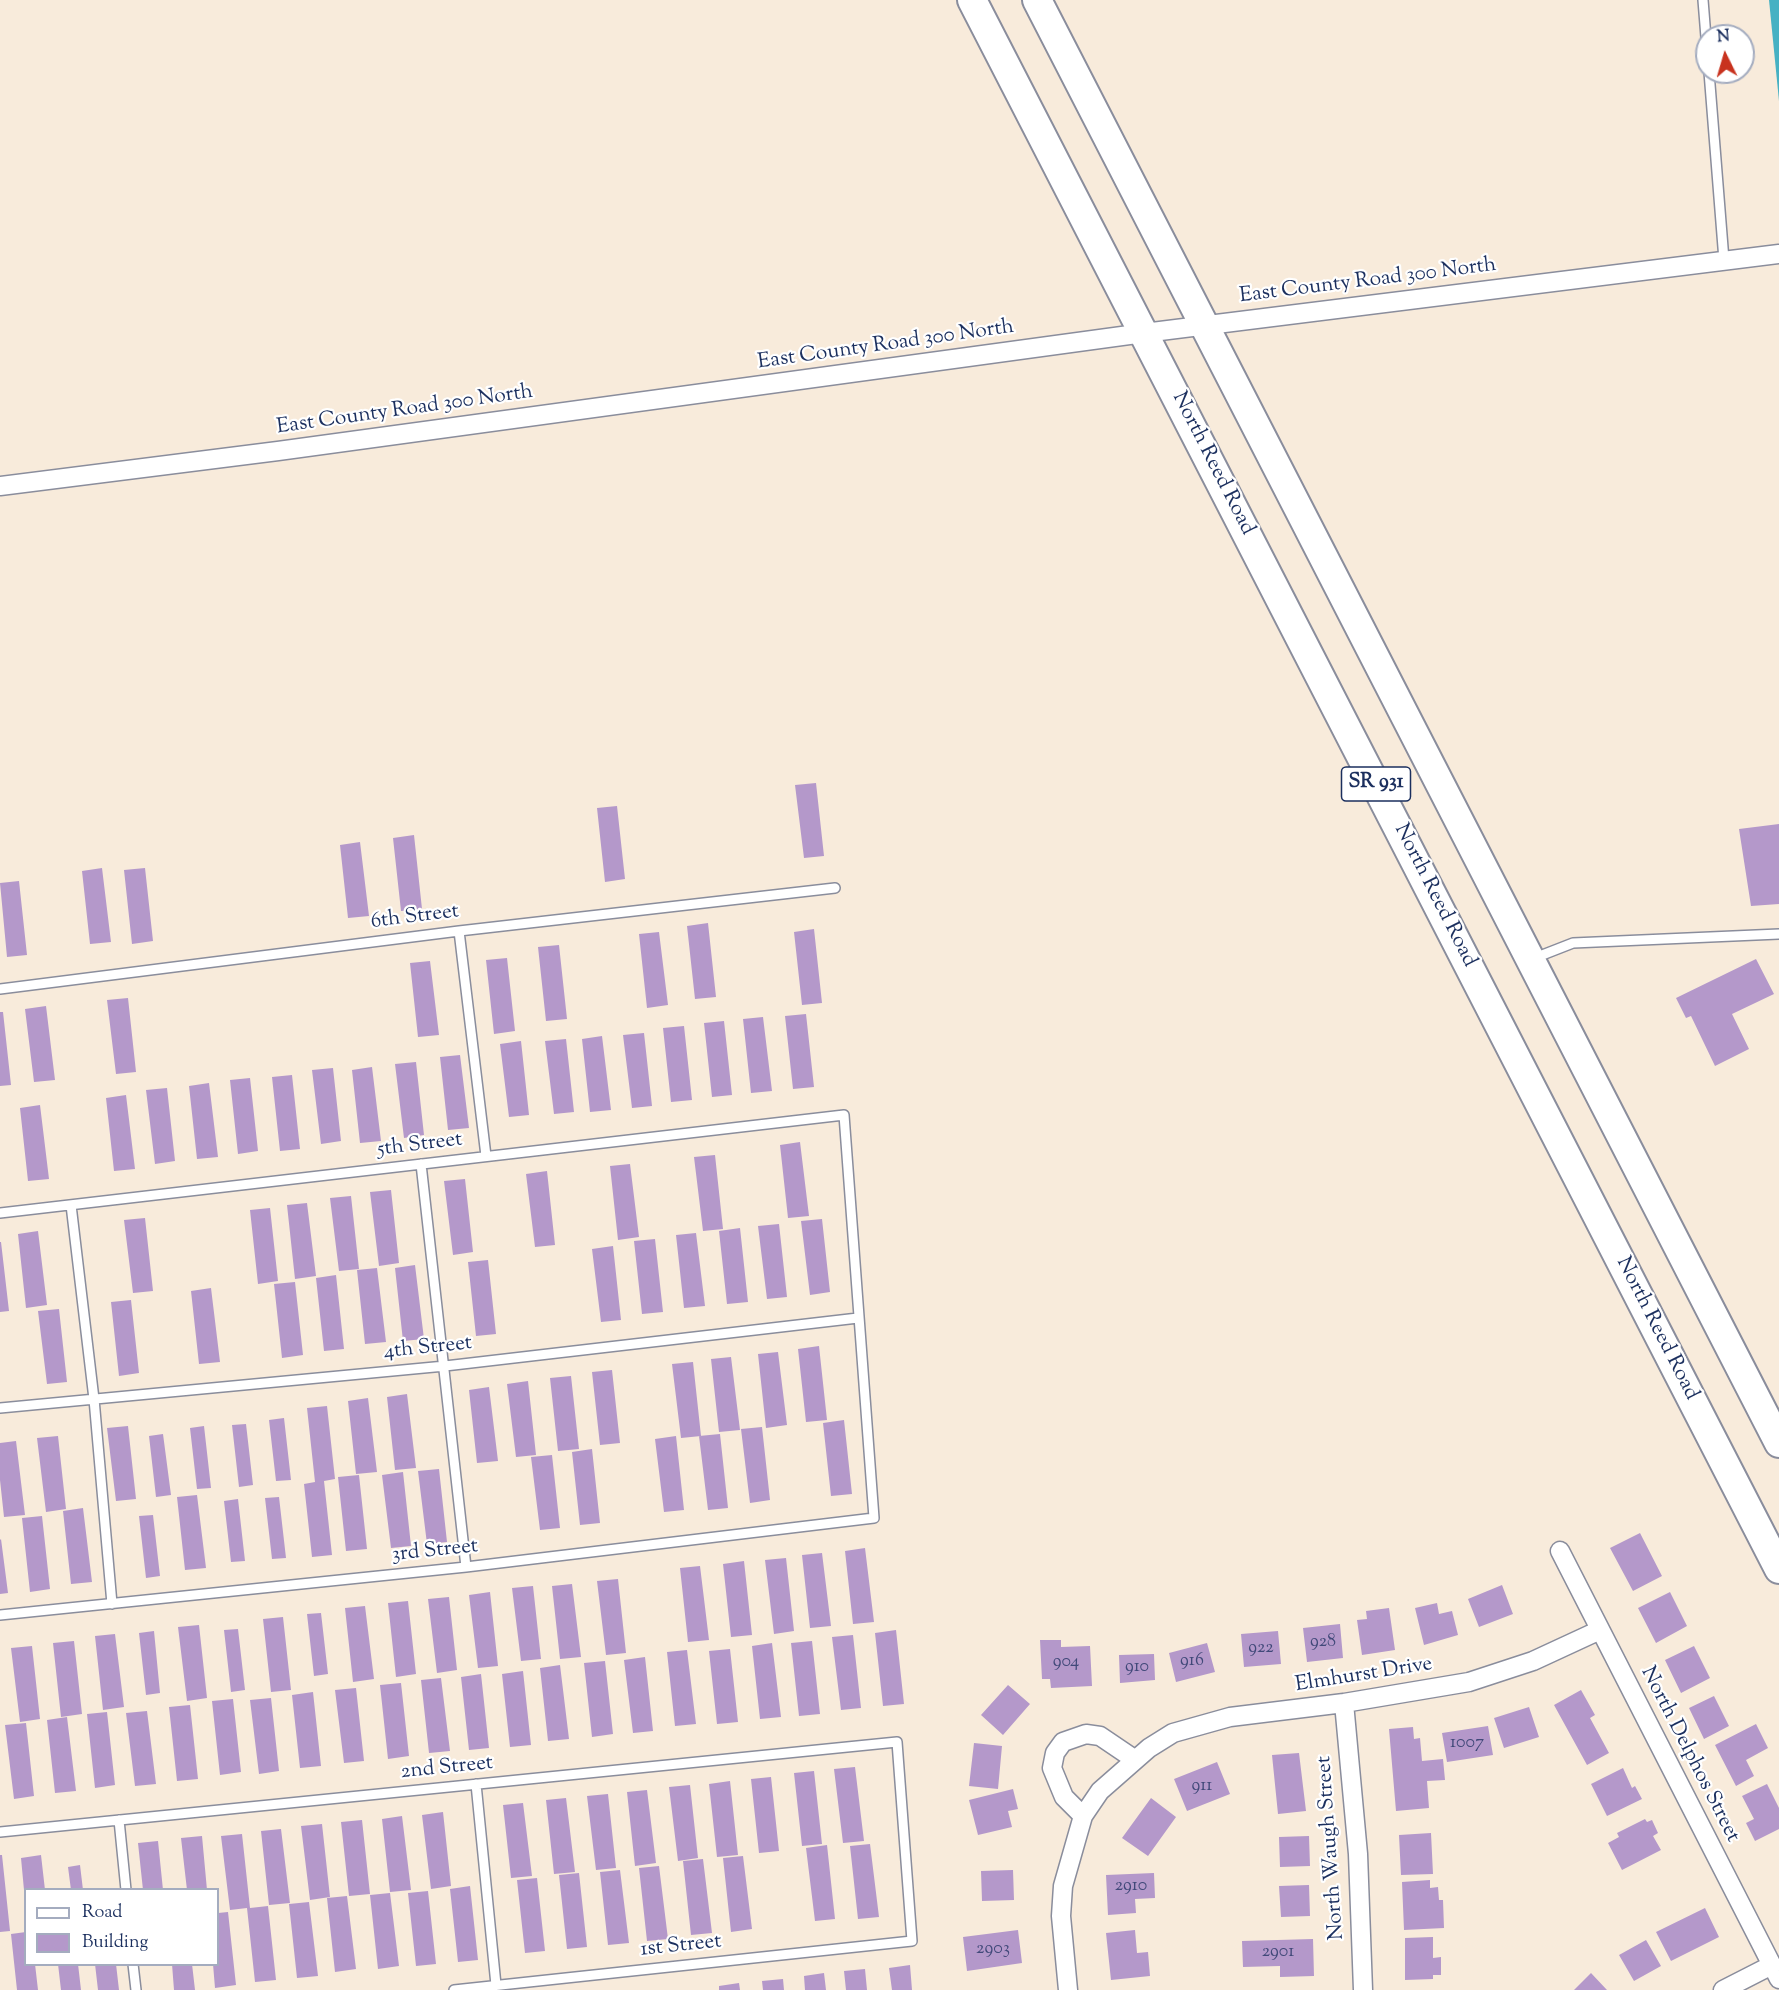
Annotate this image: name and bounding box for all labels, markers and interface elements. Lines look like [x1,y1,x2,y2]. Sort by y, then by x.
north arrow [1695,24,1755,84]
text: N [1716,26,1731,50]
street label: East County Road 300 North [1238,254,1498,310]
street label: East County Road 300 North [756,316,1016,376]
street label: East County Road 300 North [275,381,535,441]
street label: North Reed Road [1165,388,1259,540]
road number: SR 931 [1342,767,1410,801]
street label: North Reed Road [1387,820,1481,972]
street label: 6th Street [370,900,460,936]
street label: 5th Street [376,1128,464,1164]
street label: North Reed Road [1609,1253,1703,1405]
street label: 4th Street [383,1332,473,1366]
street label: 3rd Street [391,1535,479,1569]
house number: 928 [1310,1632,1336,1654]
house number: 922 [1248,1638,1274,1660]
house number: 916 [1180,1651,1204,1673]
house number: 904 [1053,1652,1079,1674]
street label: Elmhurst Drive [1294,1653,1434,1699]
house number: 910 [1125,1657,1149,1679]
street label: North Delphos Street [1634,1663,1744,1847]
house number: 1007 [1450,1733,1484,1755]
street label: 2nd Street [400,1752,494,1786]
street label: North Waugh Street [1313,1755,1351,1941]
house number: 911 [1192,1776,1212,1798]
house number: 2910 [1115,1876,1147,1898]
legend [24,1888,219,1966]
text: Road [82,1900,122,1926]
text: Building [82,1930,148,1956]
street label: 1st Street [639,1930,723,1964]
house number: 2903 [976,1939,1010,1961]
house number: 2901 [1262,1942,1294,1964]

